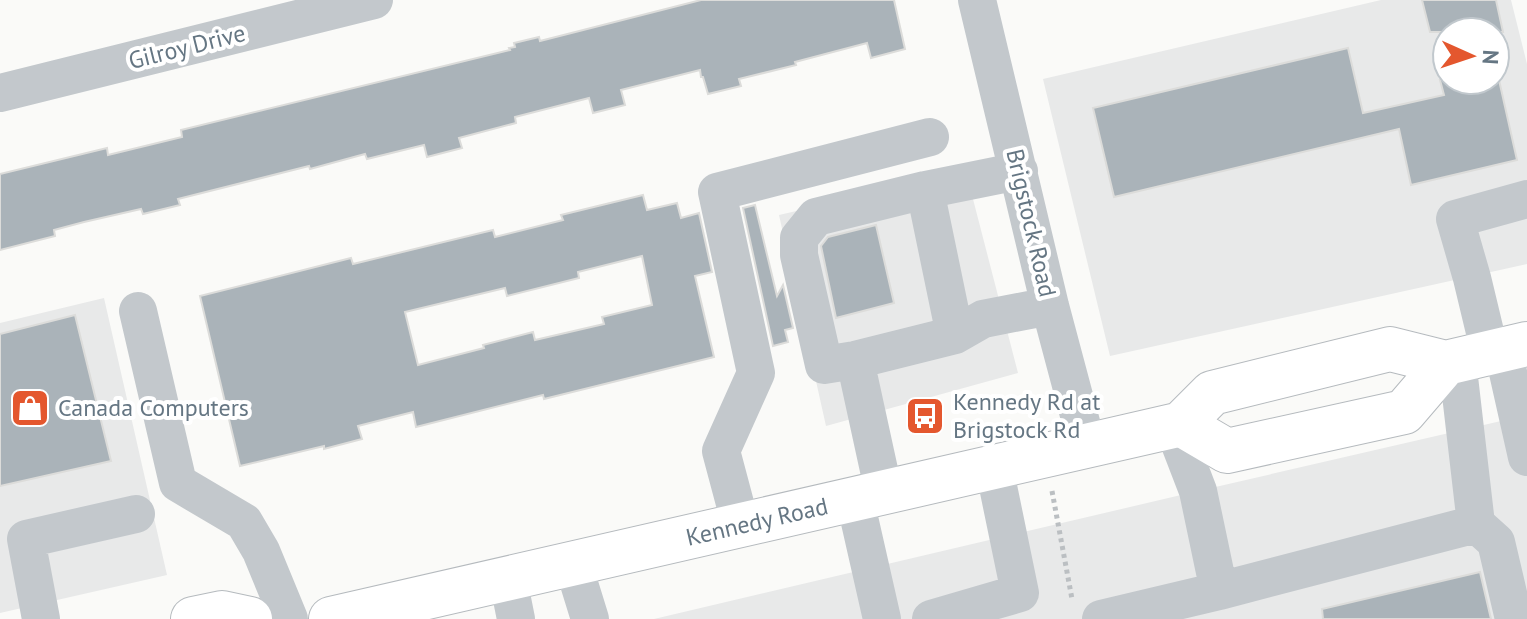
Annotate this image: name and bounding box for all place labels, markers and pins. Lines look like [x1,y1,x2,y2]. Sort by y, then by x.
place label: Kennedy Rd at Brigstock Rd [953,386,1100,445]
shop icon: Canada Computers [9,387,51,429]
place label: Canada Computers [58,392,249,423]
bus stop icon: Kennedy Rd at Brigstock Rd [904,395,946,437]

